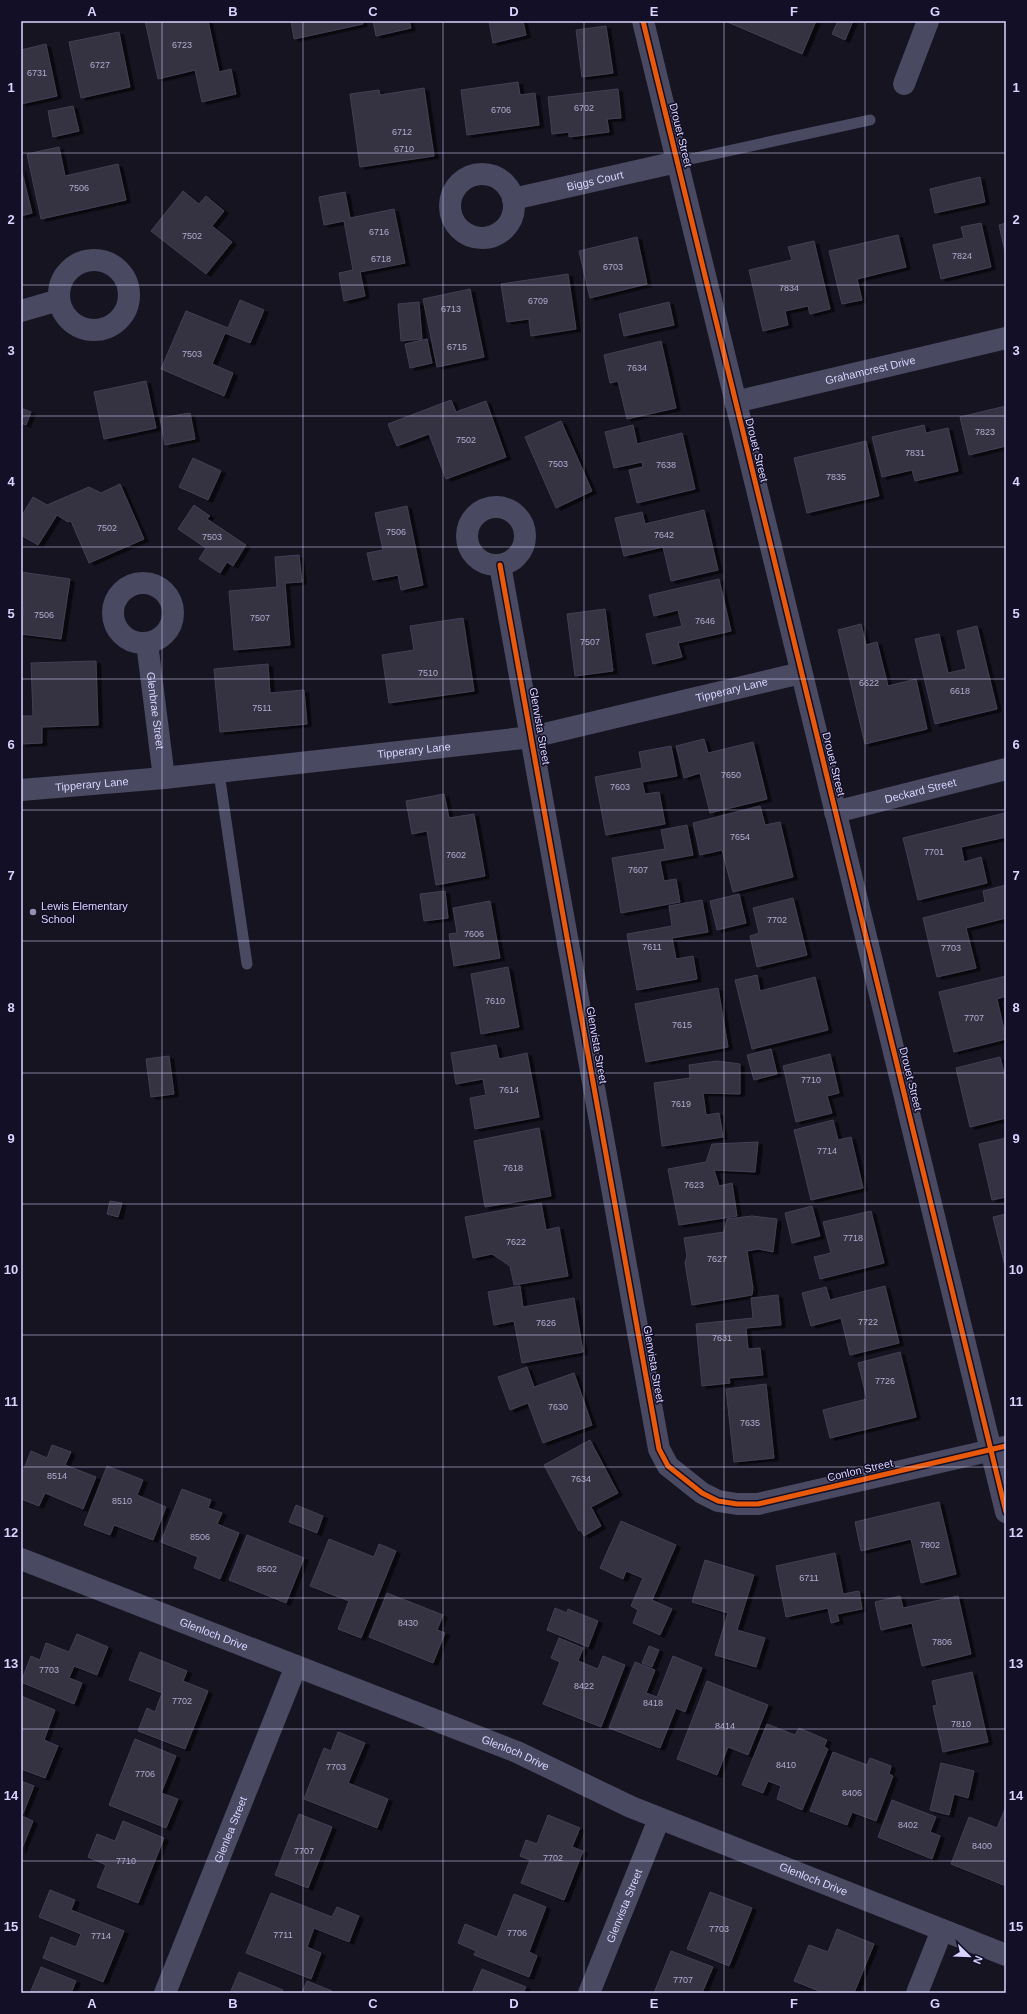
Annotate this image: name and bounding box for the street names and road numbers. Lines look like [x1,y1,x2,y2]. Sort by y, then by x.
street label: Drouet Street [667,102,695,168]
street label: Biggs Court [566,168,624,193]
street label: Grahamcrest Drive [824,354,917,387]
street label: Drouet Street [743,417,771,483]
street label: Glenbrae Street [145,671,166,750]
street label: Tipperary Lane [694,675,769,704]
street label: Glenvista Street [527,686,553,766]
street label: Drouet Street [820,731,848,797]
street label: Tipperary Lane [377,740,451,760]
street label: Tipperary Lane [55,775,129,793]
street label: Deckard Street [883,776,957,805]
street label: Glenvista Street [584,1005,610,1085]
street label: Drouet Street [897,1046,925,1112]
street label: Glenvista Street [641,1324,667,1404]
street label: Conlon Street [826,1457,894,1483]
street label: Glenloch Drive [178,1615,250,1653]
street label: Glenloch Drive [480,1733,551,1773]
street label: Glenlea Street [212,1795,249,1865]
street label: Glenloch Drive [778,1860,849,1898]
street label: Glenvista Street [604,1867,644,1944]

